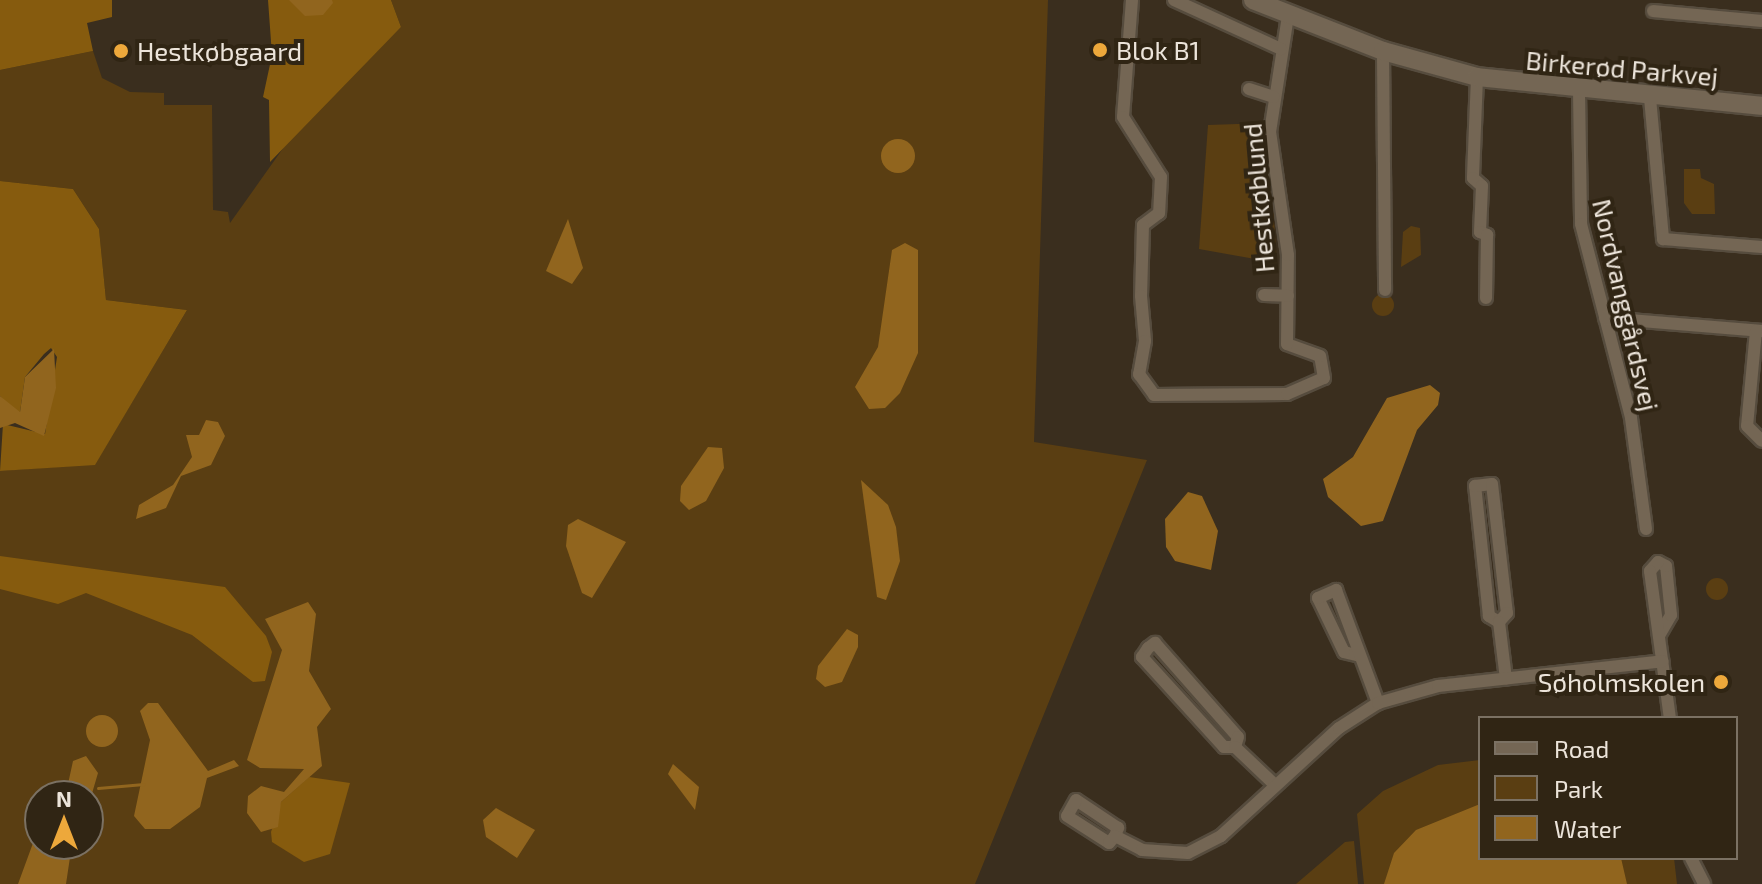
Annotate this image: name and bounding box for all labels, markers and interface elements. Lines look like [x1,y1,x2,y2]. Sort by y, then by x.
place label: Blok B1 [1116,34,1200,66]
place label: Hestkøbgaard [137,35,302,67]
marker: Blok B1 [1091,41,1109,59]
marker: Hestkøbgaard [112,42,130,60]
street label: Birkerød Parkvej [1525,44,1719,92]
street label: Hestkøblund [1236,122,1280,274]
street label: Nordvanggårdsvej [1586,196,1666,414]
place label: Søholmskolen [1538,666,1705,698]
marker: Søholmskolen [1712,673,1730,691]
legend [1478,716,1738,860]
text: Road [1554,734,1609,763]
text: Park [1554,774,1603,803]
north arrow [24,780,104,860]
text: N [56,785,72,811]
text: Water [1554,814,1621,843]

